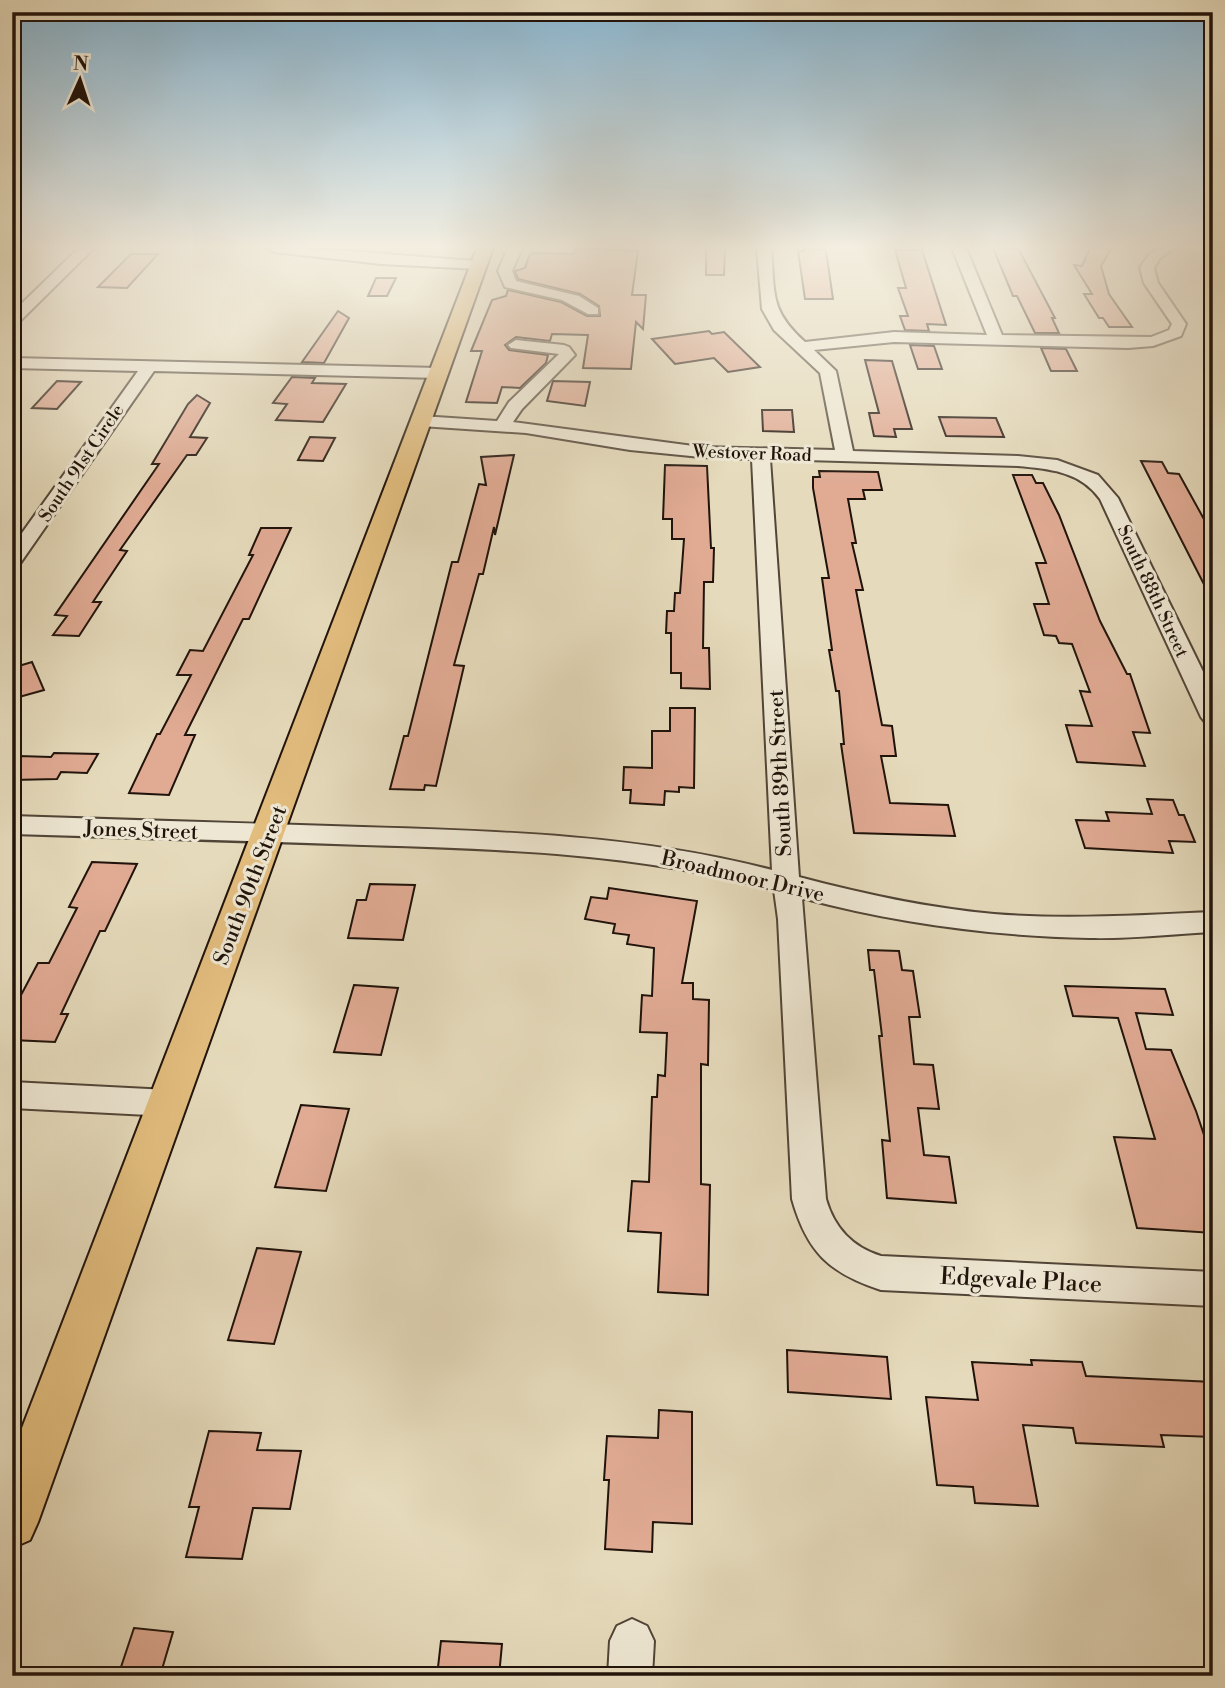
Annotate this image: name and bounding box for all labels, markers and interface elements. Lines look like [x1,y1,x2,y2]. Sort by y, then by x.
north arrow [46,46,116,116]
text: N [73,52,89,76]
street label: South 91st Circle [34,400,129,527]
street label: Westover Road [691,440,813,467]
street label: South 88th Street [1112,521,1194,662]
street label: South 89th Street [764,688,798,857]
street label: South 90th Street [209,801,293,969]
street label: Jones Street [82,816,199,846]
street label: Broadmoor Drive [658,845,827,908]
street label: Edgevale Place [939,1262,1103,1300]

